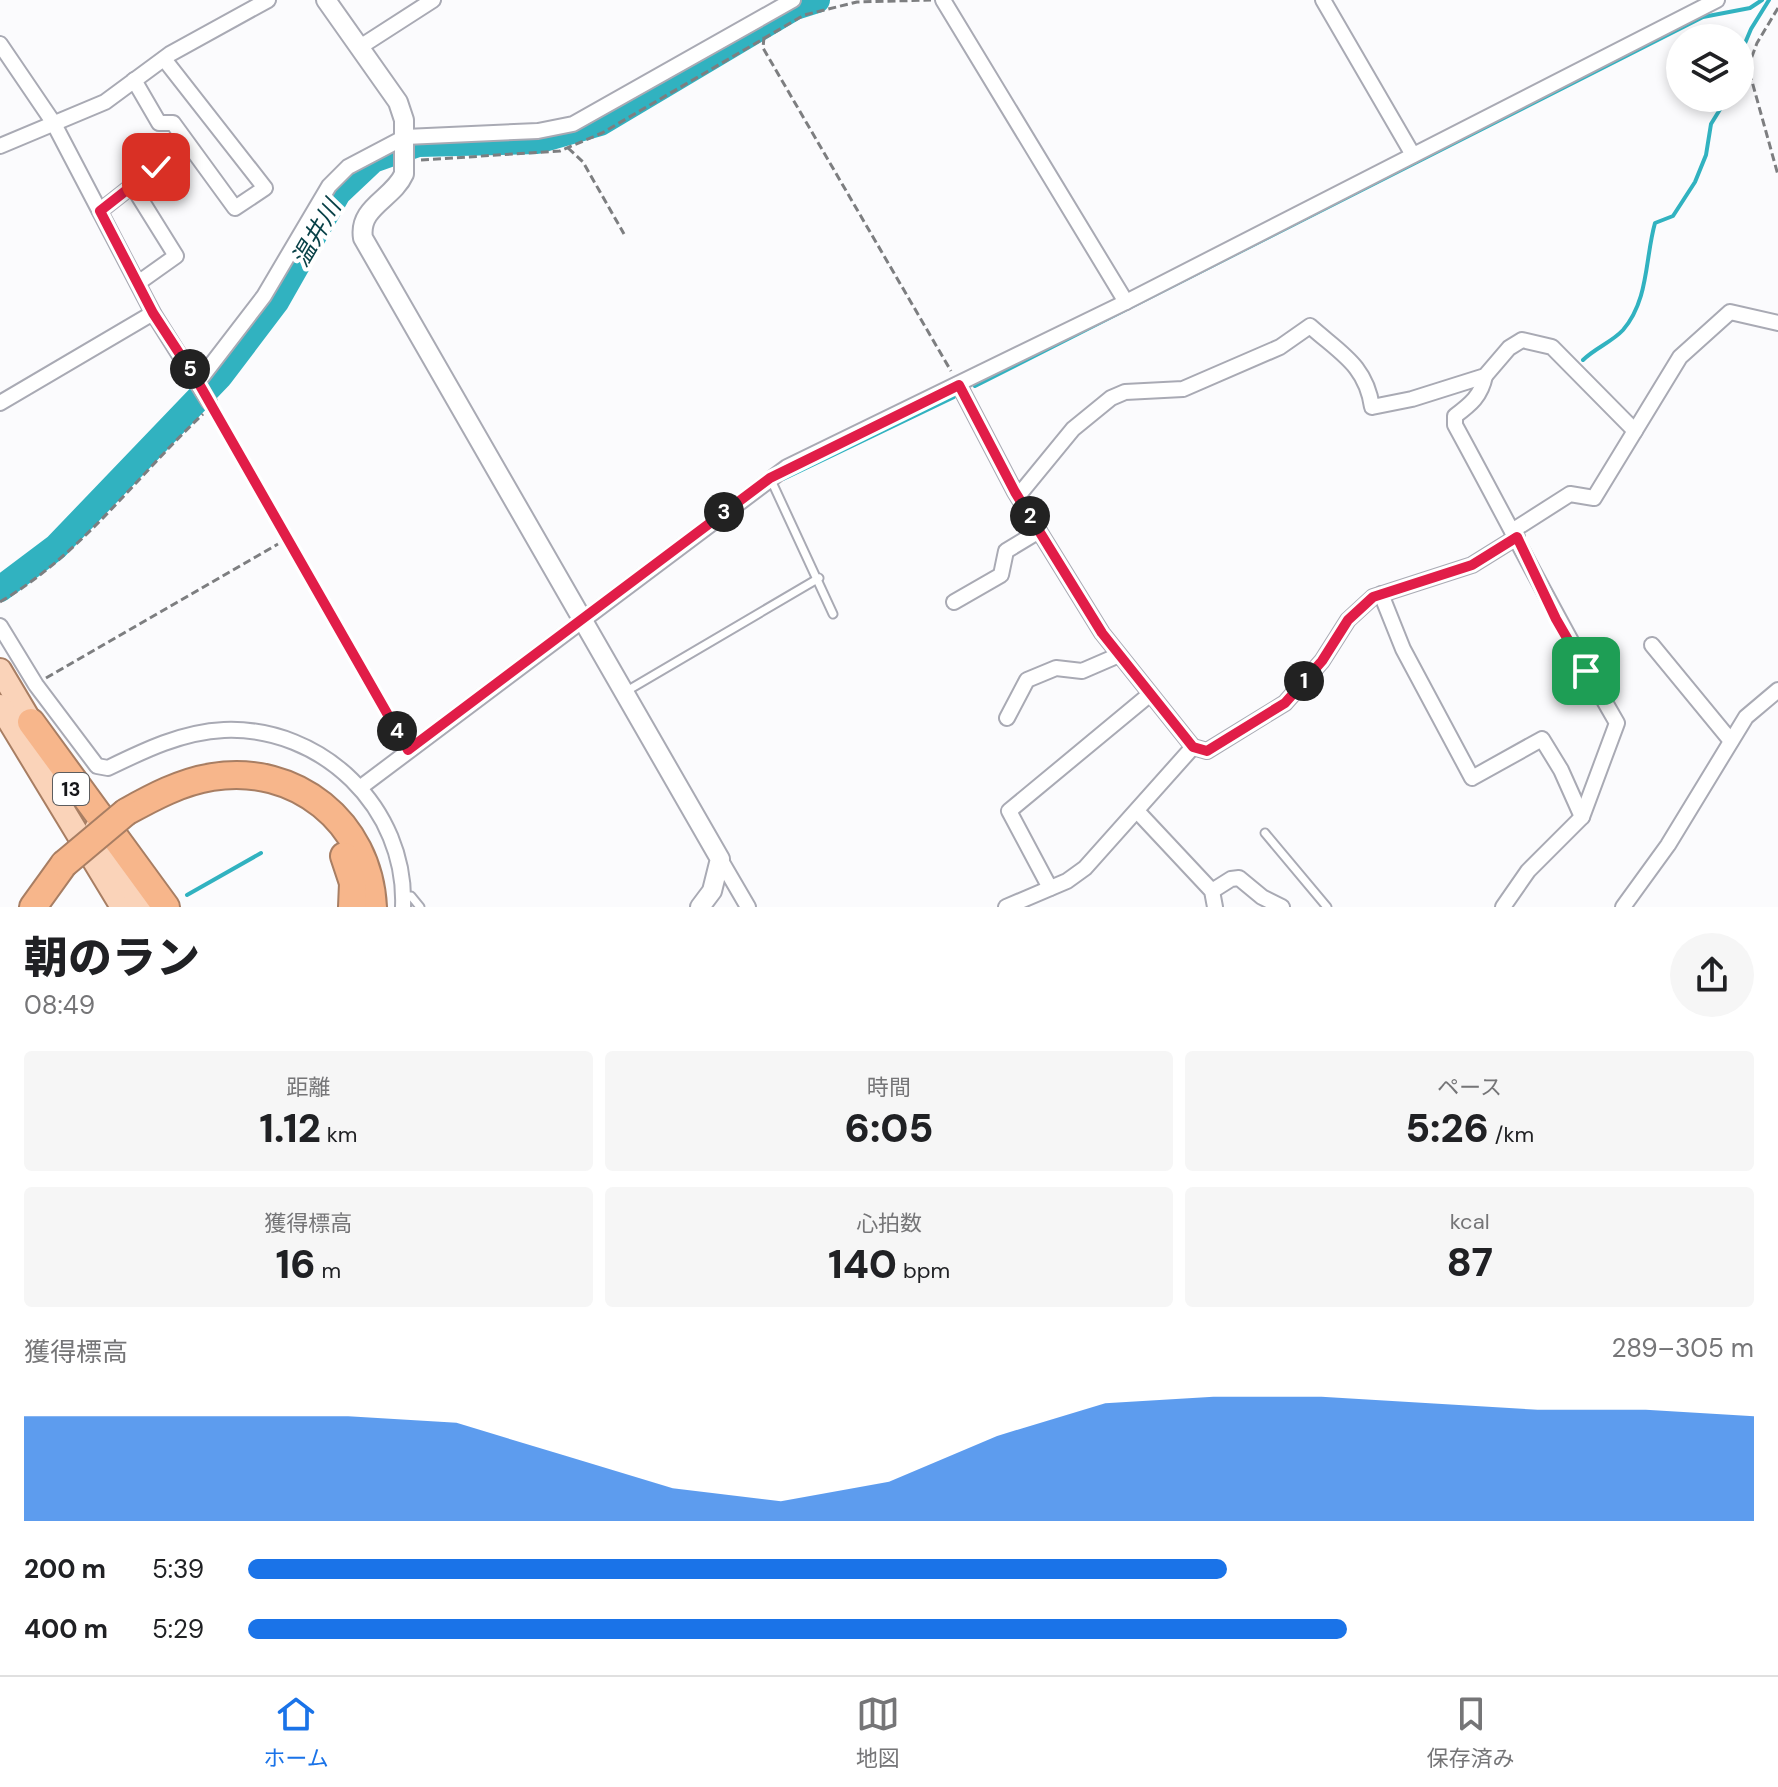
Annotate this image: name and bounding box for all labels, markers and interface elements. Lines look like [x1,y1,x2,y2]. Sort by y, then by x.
map controls [1666,24,1754,112]
button: layers [1666,24,1754,112]
pin [122,133,190,201]
icon: check [134,145,178,189]
water label: 温井川 [285,191,349,272]
pin: 5 [170,349,210,389]
text: 5 [183,354,197,383]
pin: 3 [704,492,744,532]
pin: 2 [1010,496,1050,536]
text: 3 [717,497,731,526]
text: 2 [1024,501,1036,530]
pin [1552,637,1620,705]
icon: arrive [1564,649,1608,693]
pin: 1 [1284,661,1324,701]
text: 1 [1300,666,1308,695]
pin: 4 [377,711,417,751]
text: 4 [390,716,404,745]
road number: 13 [53,773,89,805]
text: 朝のラン [24,929,200,987]
button: share [1670,933,1754,1017]
text: 08:49 [24,988,95,1022]
text: 距離 [286,1073,330,1102]
text: 時間 [867,1073,911,1102]
text: ペース [1437,1073,1502,1102]
text: 1.12 [259,1102,321,1154]
text: 6:05 [845,1102,933,1154]
text: 5:26 [1405,1102,1489,1154]
text: km [321,1120,357,1149]
text: /km [1489,1120,1534,1149]
text: kcal [1450,1207,1490,1236]
text: 獲得標高 [264,1209,352,1238]
text: 心拍数 [856,1209,922,1238]
text: 87 [1446,1236,1493,1288]
text: 16 [276,1238,316,1290]
text: 140 [828,1238,897,1290]
text: m [316,1256,341,1285]
text: bpm [897,1256,950,1285]
text: 289–305 m [1612,1331,1754,1365]
text: 獲得標高 [24,1335,128,1369]
text: 200 m [24,1552,106,1586]
text: 5:39 [152,1552,204,1586]
text: 400 m [24,1612,108,1646]
text: 5:29 [152,1612,204,1646]
tab: ホーム [263,1692,329,1773]
tab: 地図 [856,1692,900,1773]
tab: 保存済み [1427,1692,1515,1773]

